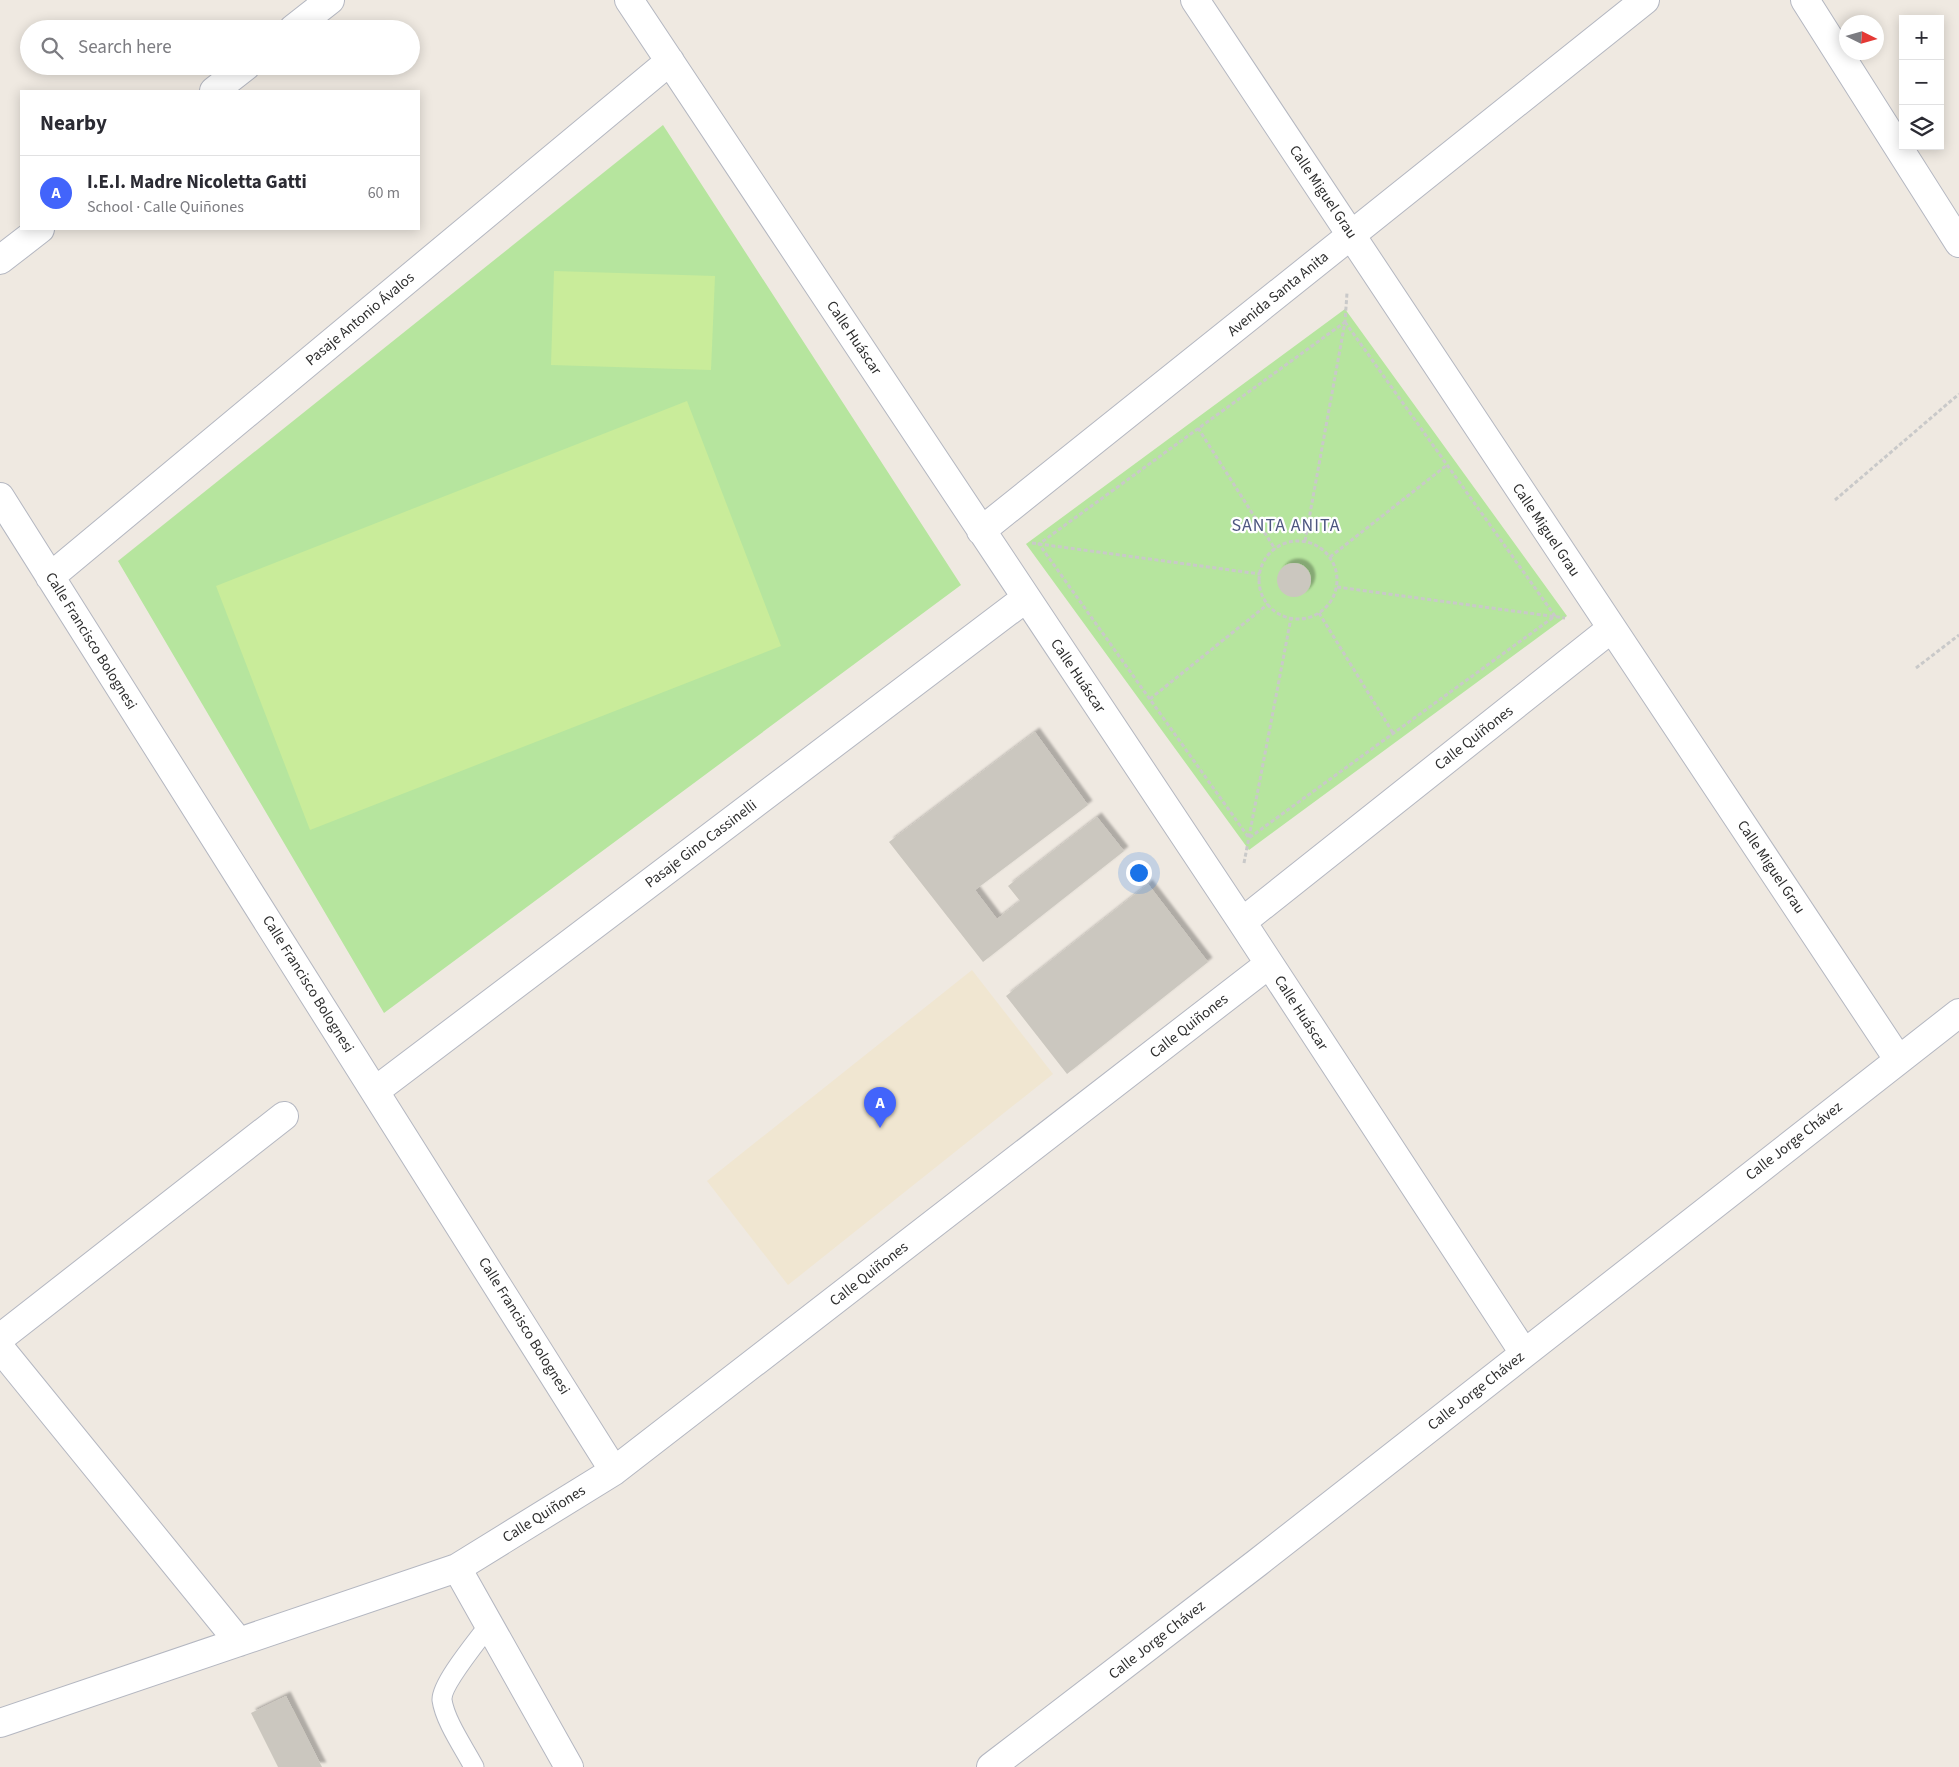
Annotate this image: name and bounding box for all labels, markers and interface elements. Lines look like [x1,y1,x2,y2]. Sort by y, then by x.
north arrow [1839,15,1884,60]
map controls [1899,15,1944,150]
button: + [1899,15,1944,60]
search box [20,20,420,75]
icon: search [38,34,66,62]
text: Search here [78,34,172,61]
button: − [1899,60,1944,105]
button: layers [1899,105,1944,150]
text: Nearby [40,108,107,138]
street label: Calle Miguel Grau [1284,141,1362,243]
text: I.E.I. Madre Nicoletta Gatti [87,169,307,196]
text: A [51,182,61,204]
text: 60 m [368,182,400,204]
text: School · Calle Quiñones [87,196,244,218]
street label: Avenida Santa Anita [1223,247,1333,341]
street label: Pasaje Antonio Ávalos [301,267,419,371]
street label: Calle Huáscar [821,297,887,380]
street label: Calle Miguel Grau [1507,479,1585,581]
district label: SANTA ANITA [1231,513,1341,538]
street label: Calle Francisco Bolognesi [40,568,142,714]
street label: Calle Huáscar [1045,635,1111,718]
street label: Calle Quiñones [1430,701,1518,775]
street label: Pasaje Gino Cassinelli [641,795,761,893]
street label: Calle Miguel Grau [1732,816,1810,918]
your location [1126,860,1152,886]
street label: Calle Francisco Bolognesi [257,911,359,1057]
street label: Calle Huáscar [1269,971,1334,1055]
street label: Calle Quiñones [1145,989,1233,1063]
pin: A [864,1087,896,1128]
street label: Calle Jorge Chávez [1741,1097,1847,1185]
street label: Calle Quiñones [825,1237,913,1311]
street label: Calle Francisco Bolognesi [473,1253,575,1399]
street label: Calle Jorge Chávez [1423,1347,1529,1435]
street label: Calle Quiñones [498,1480,590,1548]
street label: Calle Jorge Chávez [1104,1596,1210,1684]

